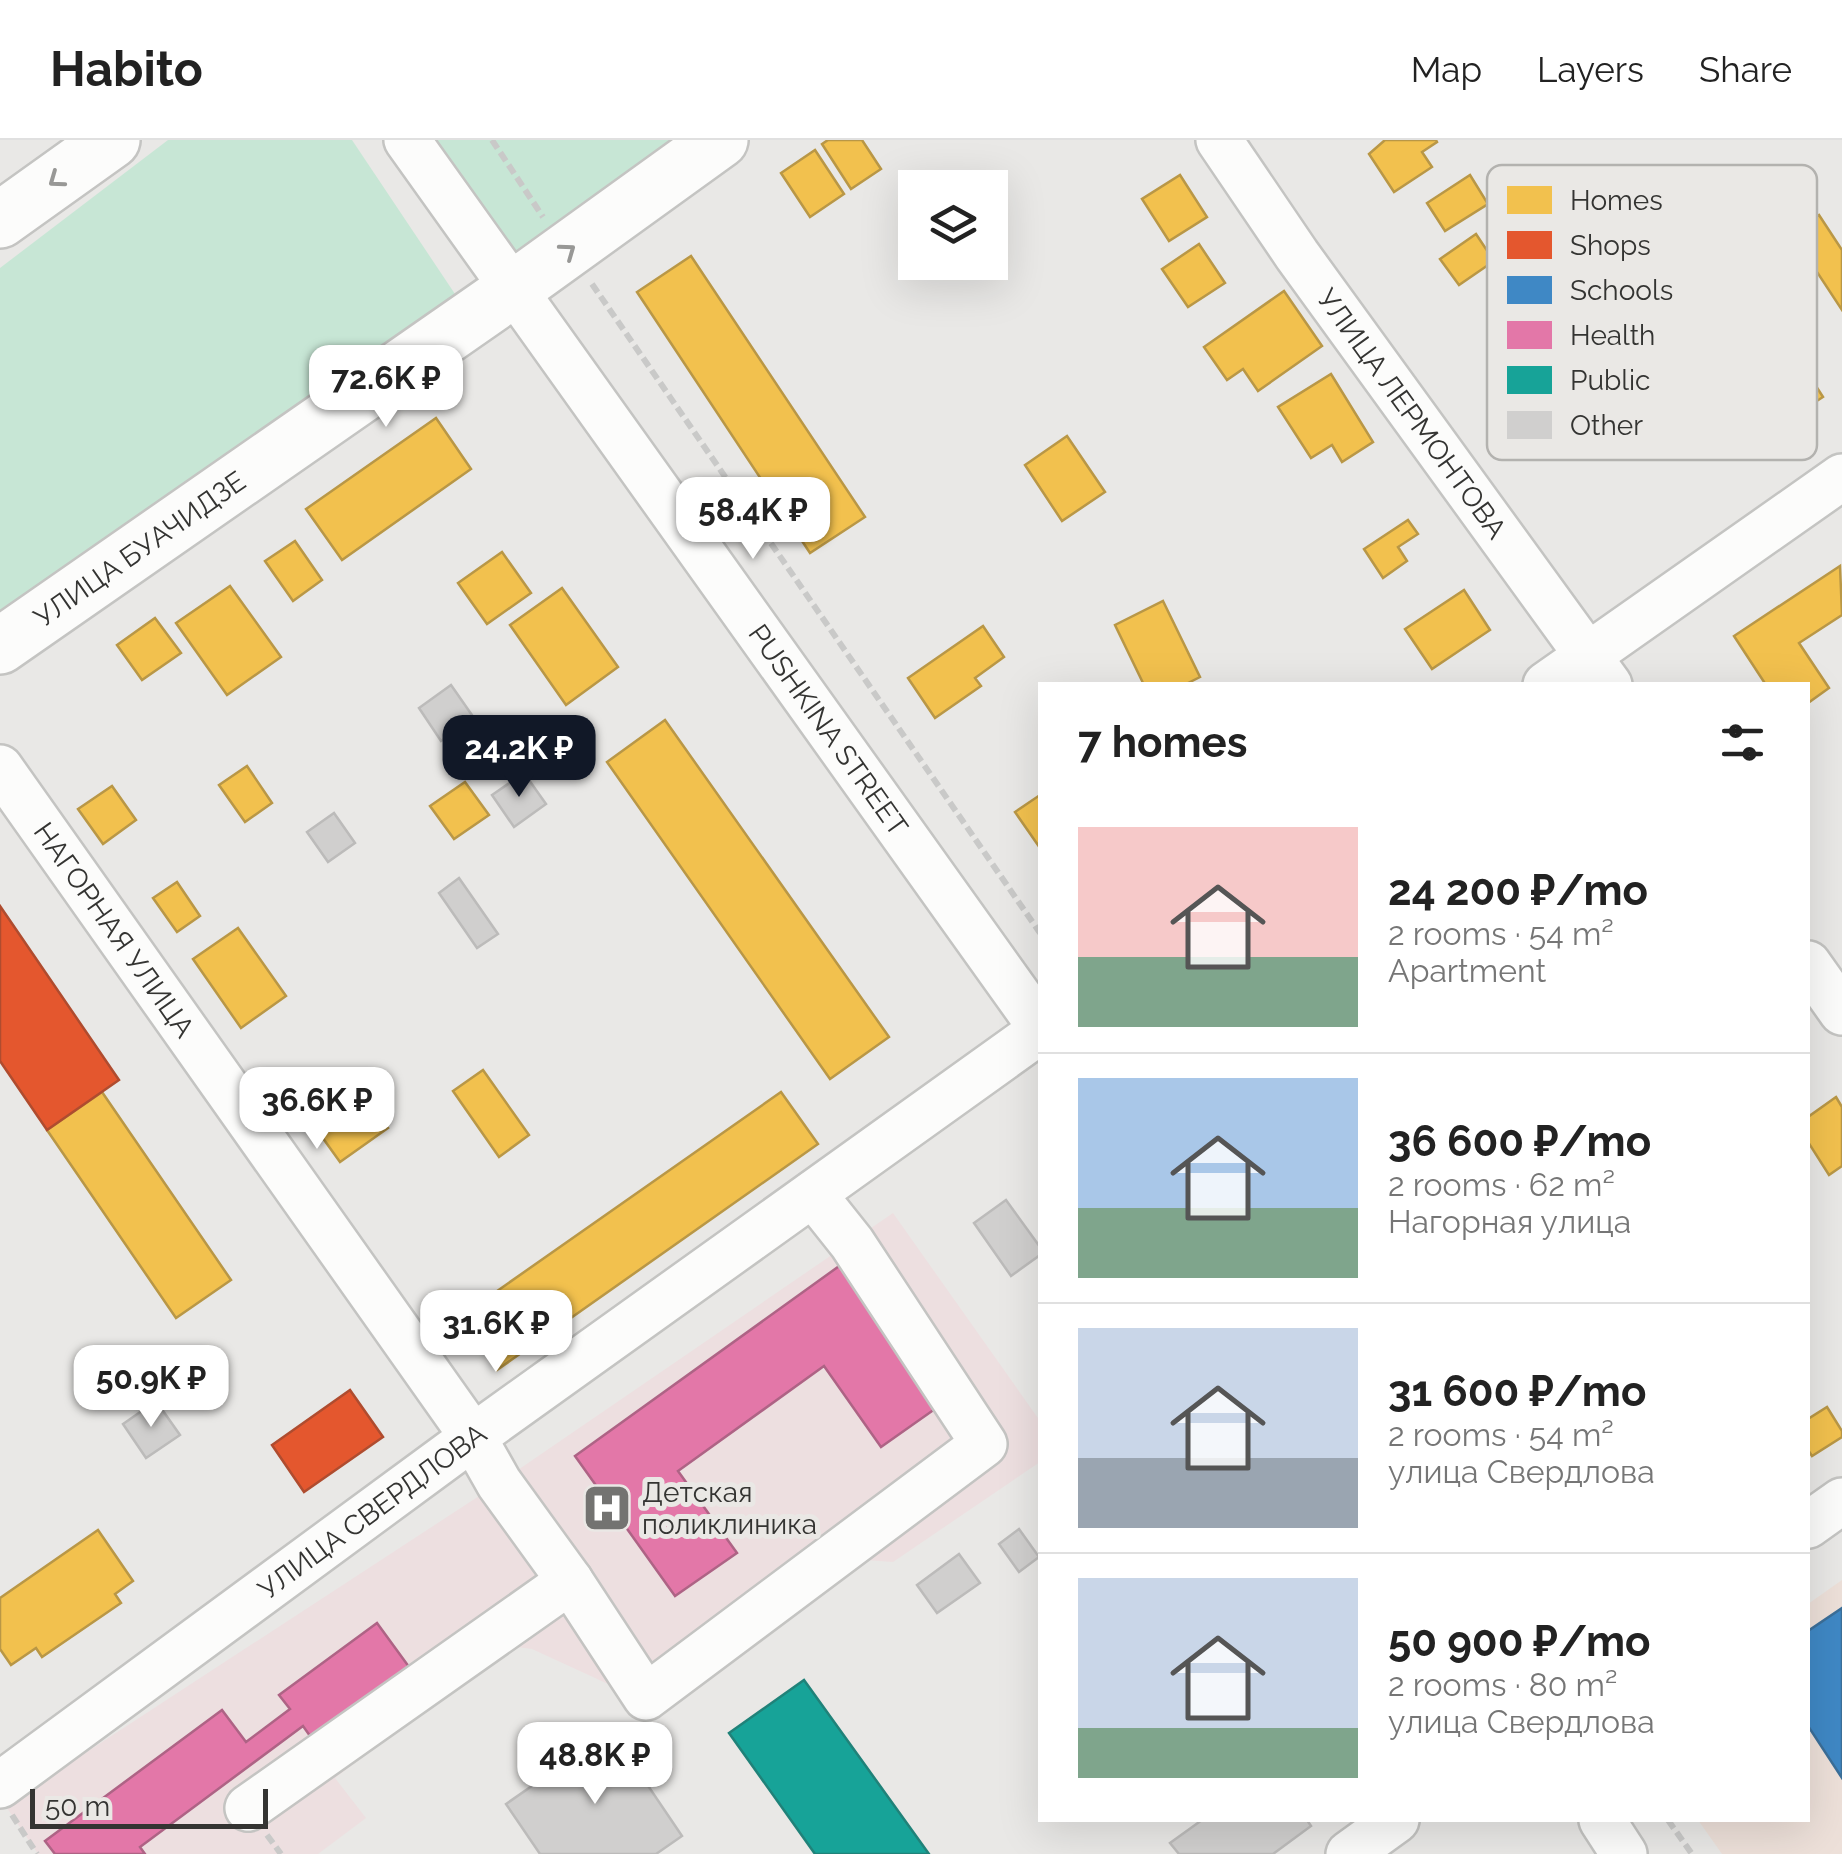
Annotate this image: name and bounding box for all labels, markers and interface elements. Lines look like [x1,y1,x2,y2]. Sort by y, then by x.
text: Habito [50,41,203,97]
text: Map [1411,49,1482,90]
text: Layers [1537,49,1644,90]
text: Share [1699,49,1792,90]
legend [1487,165,1817,460]
one-way arrow [49,168,67,186]
map controls [898,170,1008,280]
button: layers [898,170,1008,280]
text: Homes [1570,184,1663,217]
text: Shops [1570,229,1651,262]
one-way arrow [557,245,575,262]
text: Schools [1570,274,1673,307]
street label: УЛИЦА ЛЕРМОНТОВА [1311,282,1514,545]
text: Health [1570,319,1655,352]
pin: 72.6K ₽ [294,345,478,430]
text: 72.6K ₽ [331,359,441,396]
text: Public [1570,364,1650,397]
text: Other [1570,409,1643,442]
street label: УЛИЦА БУАЧИДЗЕ [28,464,252,634]
pin: 58.4K ₽ [661,477,845,562]
text: 58.4K ₽ [698,491,808,528]
street label: PUSHKINA STREET [742,618,915,842]
pin: 24.2K ₽ [427,715,611,800]
icon: filters [1715,715,1770,770]
text: 7 homes [1078,718,1247,767]
text: 24.2K ₽ [465,729,573,766]
street label: НАГОРНАЯ УЛИЦА [27,816,202,1044]
text: 24 200 ₽/mo [1388,866,1648,915]
icon: home [1158,867,1278,987]
text: 2 rooms · 54 m² [1388,915,1614,952]
text: Apartment [1388,952,1546,989]
pin: 36.6K ₽ [225,1067,409,1152]
text: 36.6K ₽ [261,1081,373,1118]
text: 36 600 ₽/mo [1388,1117,1651,1166]
icon: home [1158,1118,1278,1238]
text: 2 rooms · 62 m² [1388,1166,1615,1203]
text: Нагорная улица [1388,1203,1631,1240]
pin: 31.6K ₽ [404,1290,588,1375]
text: 31.6K ₽ [442,1304,550,1341]
pin: 50.9K ₽ [59,1345,243,1430]
text: 50.9K ₽ [96,1359,206,1396]
text: 31 600 ₽/mo [1388,1367,1646,1416]
icon: home [1158,1368,1278,1488]
street label: УЛИЦА СВЕРДЛОВА [252,1416,493,1606]
text: 2 rooms · 54 m² [1388,1416,1614,1453]
text: улица Свердлова [1388,1453,1655,1490]
place label: Детская поликлиника [642,1476,817,1541]
hospital icon: Детская поликлиника [581,1482,633,1534]
text: 50 900 ₽/mo [1388,1617,1650,1666]
icon: home [1158,1618,1278,1738]
text: 2 rooms · 80 m² [1388,1666,1617,1703]
text: улица Свердлова [1388,1703,1655,1740]
pin: 48.8K ₽ [503,1722,687,1807]
text: 48.8K ₽ [539,1736,651,1773]
scale bar [30,1784,268,1828]
text: 50 m [45,1790,110,1823]

